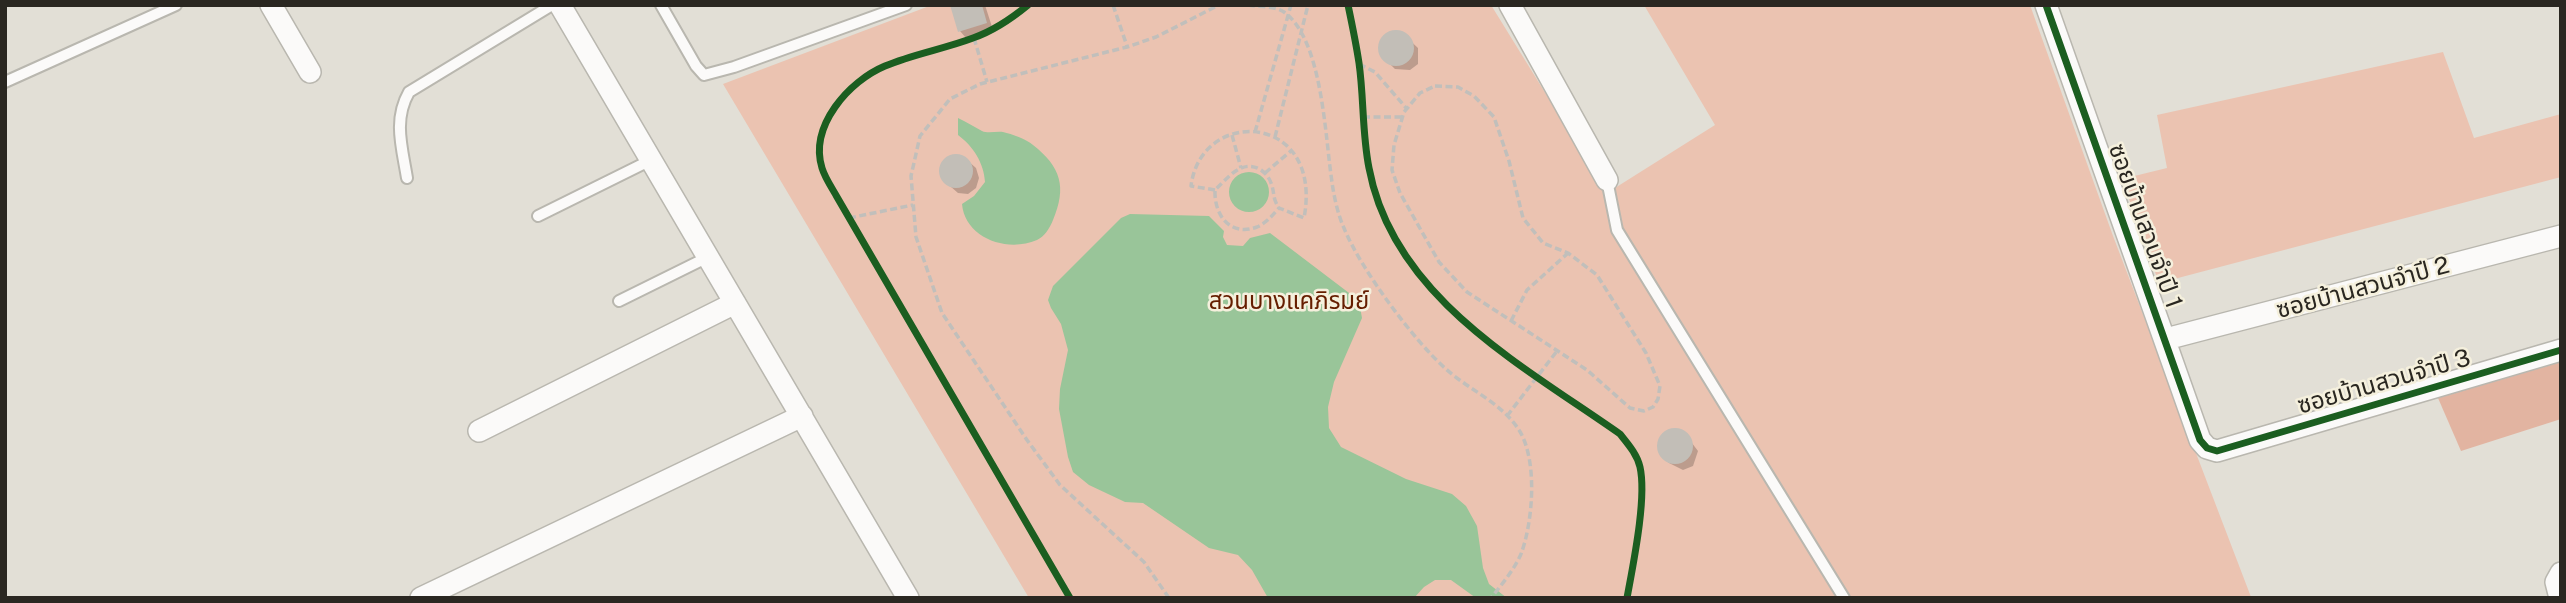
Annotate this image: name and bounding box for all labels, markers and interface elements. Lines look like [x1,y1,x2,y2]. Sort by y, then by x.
street label: ซอยบ้านสวนจำปี 1 [2102,140,2188,312]
street label: ซอยบ้านสวนจำปี 2 [2273,251,2453,325]
park label: สวนบางแคภิรมย์ [1209,288,1369,316]
street label: ซอยบ้านสวนจำปี 3 [2294,344,2474,420]

